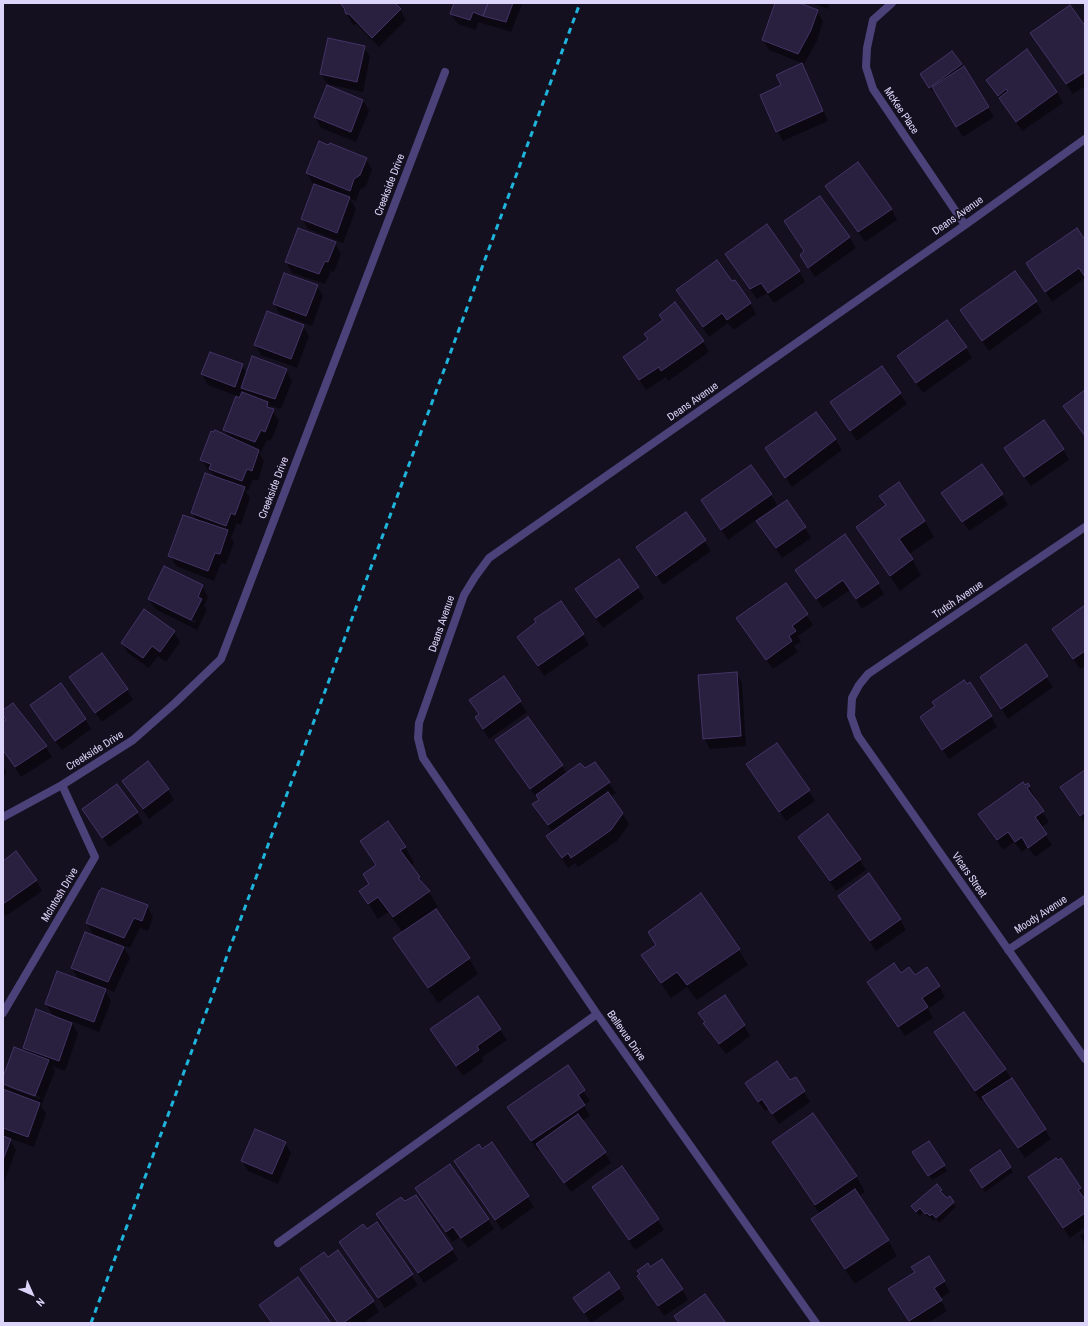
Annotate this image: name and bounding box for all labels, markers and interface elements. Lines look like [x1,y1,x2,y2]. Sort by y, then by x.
street label: McKee Place [881,85,921,137]
street label: Creekside Drive [372,152,408,218]
street label: Deans Avenue [930,194,986,238]
street label: Deans Avenue [665,380,721,424]
street label: Creekside Drive [256,455,292,521]
street label: Trutch Avenue [930,578,986,622]
street label: Deans Avenue [426,594,458,654]
street label: Creekside Drive [64,728,126,774]
street label: Vicars Street [949,850,989,900]
street label: McIntosh Drive [39,866,81,924]
street label: Moody Avenue [1012,893,1070,937]
street label: Bellevue Drive [604,1008,648,1064]
north arrow [12,1274,52,1314]
text: N [33,1295,48,1310]

